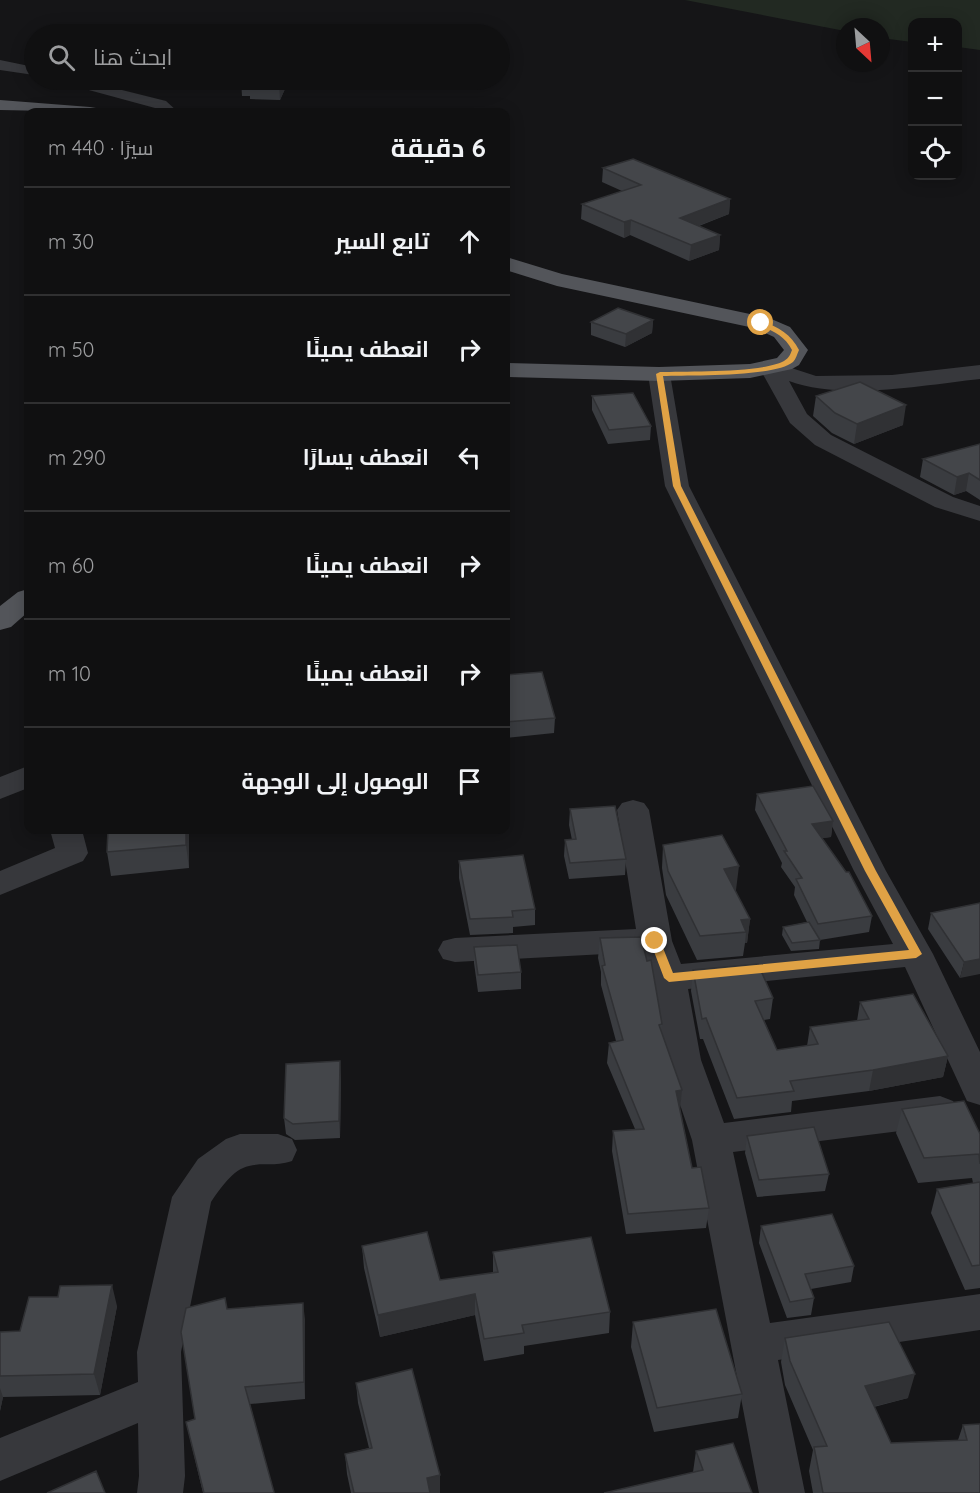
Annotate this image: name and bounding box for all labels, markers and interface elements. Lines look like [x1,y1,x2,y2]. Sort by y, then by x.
north arrow [836,18,890,72]
map controls [908,18,962,180]
button: + [908,18,962,72]
search box [24,24,510,90]
icon: search [45,41,78,74]
text: ابحث هنا [93,43,173,71]
button: − [908,72,962,126]
button: locate [908,126,962,180]
text: 6 دقيقة [391,131,486,164]
text: سيرًا · 440 m [48,135,153,160]
icon: ahead [453,225,486,258]
text: تابع السير [335,227,429,255]
text: 30 m [48,229,94,254]
route start [747,309,773,335]
icon: right [453,333,486,366]
text: انعطف يمينًا [306,335,429,363]
text: 50 m [48,337,95,362]
icon: left [453,441,486,474]
text: انعطف يسارًا [303,443,429,471]
text: 290 m [48,445,106,470]
icon: right [453,549,486,582]
text: انعطف يمينًا [306,551,429,579]
text: 60 m [48,553,94,578]
icon: right [453,657,486,690]
text: انعطف يمينًا [306,659,429,687]
text: 10 m [48,661,91,686]
icon: arrive [453,765,486,798]
text: الوصول إلى الوجهة [241,767,429,795]
route end [641,927,667,953]

